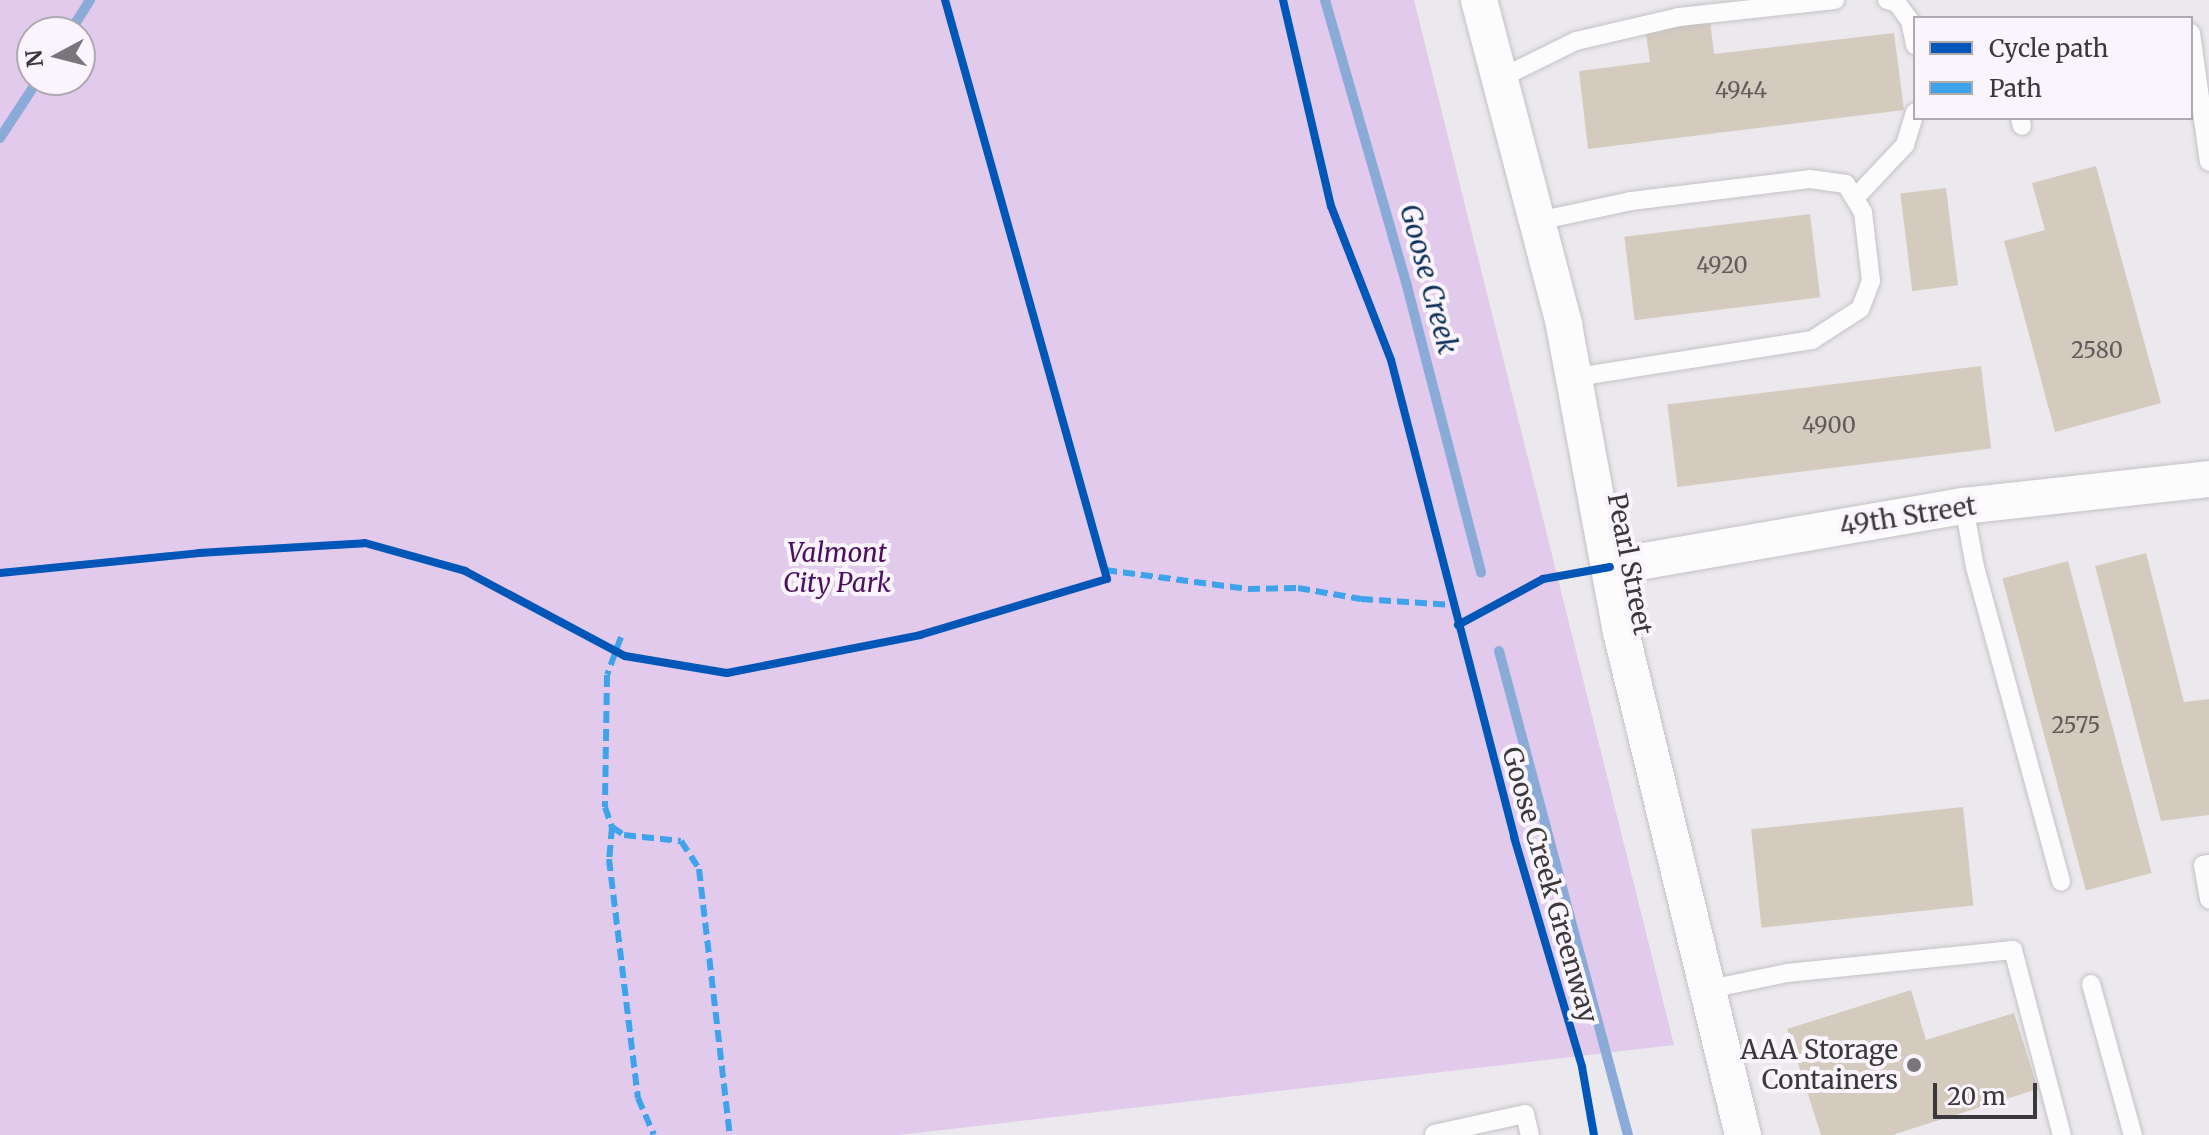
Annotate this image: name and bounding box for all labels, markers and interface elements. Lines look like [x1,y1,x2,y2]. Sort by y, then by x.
north arrow [16,16,96,96]
legend [1913,16,2193,120]
text: Cycle path [1989,33,2108,64]
text: N [19,48,49,69]
text: Path [1989,73,2042,104]
house number: 4944 [1715,78,1767,104]
water label: Goose Creek [1393,201,1465,357]
house number: 4920 [1696,253,1748,279]
house number: 2580 [2071,338,2123,364]
house number: 4900 [1802,413,1856,439]
street label: 49th Street [1837,490,1979,542]
street label: Pearl Street [1601,491,1659,637]
park label: Valmont City Park [783,537,891,598]
house number: 2575 [2052,713,2100,739]
street label: Goose Creek Greenway [1496,744,1604,1026]
place label: AAA Storage Containers [1740,1034,1898,1096]
marker: AAA Storage Containers [1905,1056,1923,1074]
scale bar [1937,1067,2041,1117]
text: 20 m [1947,1081,2006,1112]

